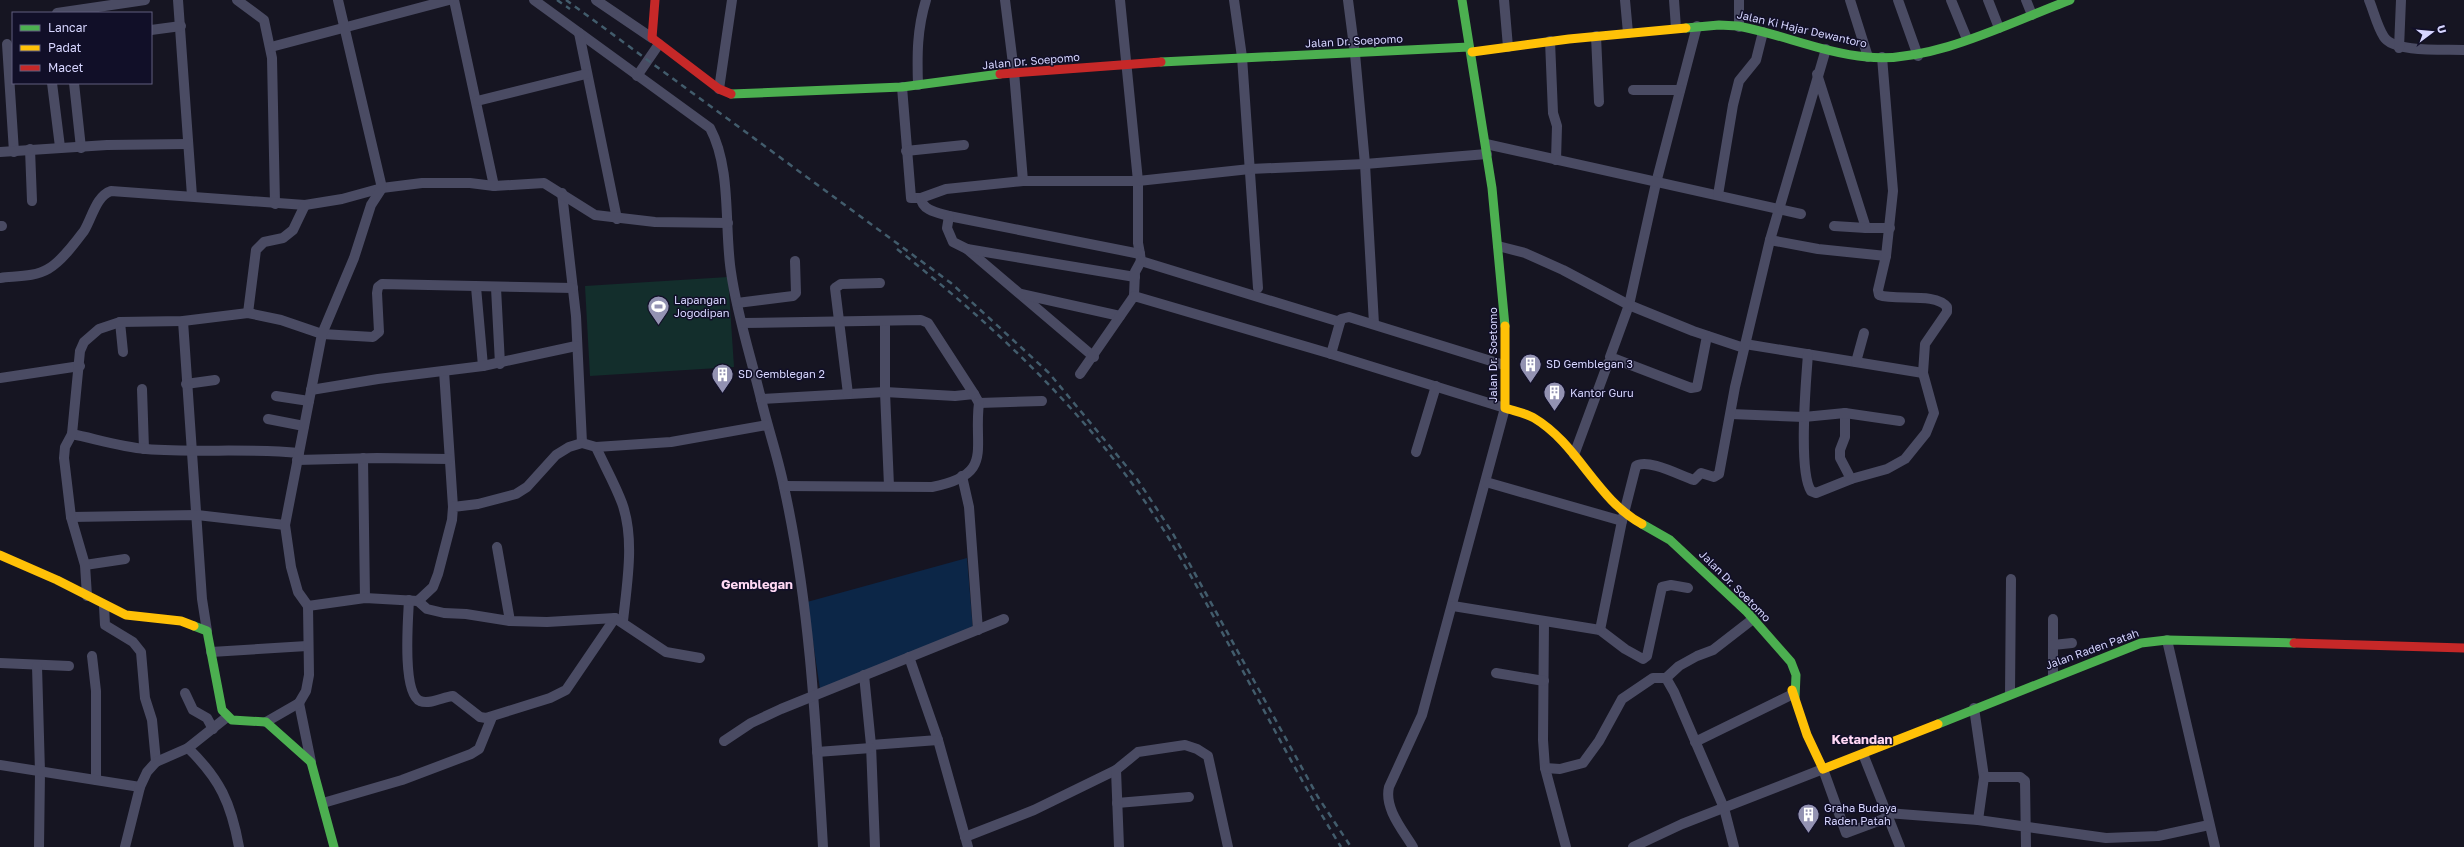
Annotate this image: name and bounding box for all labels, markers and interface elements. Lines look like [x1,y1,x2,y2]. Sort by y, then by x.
street label: Jalan Ki Hajar Dewantoro [1736,7,1869,50]
legend [12,12,152,84]
north arrow [2412,12,2452,52]
text: Lancar [48,20,87,35]
text: U [2435,23,2449,35]
street label: Jalan Dr. Soepomo [1305,31,1404,50]
text: Padat [48,40,82,55]
street label: Jalan Dr. Soepomo [982,50,1081,71]
text: Macet [48,60,84,75]
sports icon: Lapangan Jogodipan [646,293,672,326]
place label: Lapangan Jogodipan [674,293,730,319]
street label: Jalan Dr. Soetomo [1486,307,1499,403]
building icon: SD Gemblegan 3 [1517,351,1543,384]
place label: SD Gemblegan 3 [1546,357,1633,370]
building icon: SD Gemblegan 2 [709,361,735,394]
place label: SD Gemblegan 2 [738,367,825,380]
building icon: Kantor Guru [1542,380,1568,413]
place label: Kantor Guru [1570,386,1634,399]
street label: Jalan Dr. Soetomo [1697,547,1774,624]
district label: Gemblegan [721,576,793,592]
street label: Jalan Raden Patah [2043,626,2140,671]
district label: Ketandan [1832,731,1893,747]
building icon: Graha Budaya Raden Patah [1795,801,1821,834]
place label: Graha Budaya Raden Patah [1824,801,1897,827]

